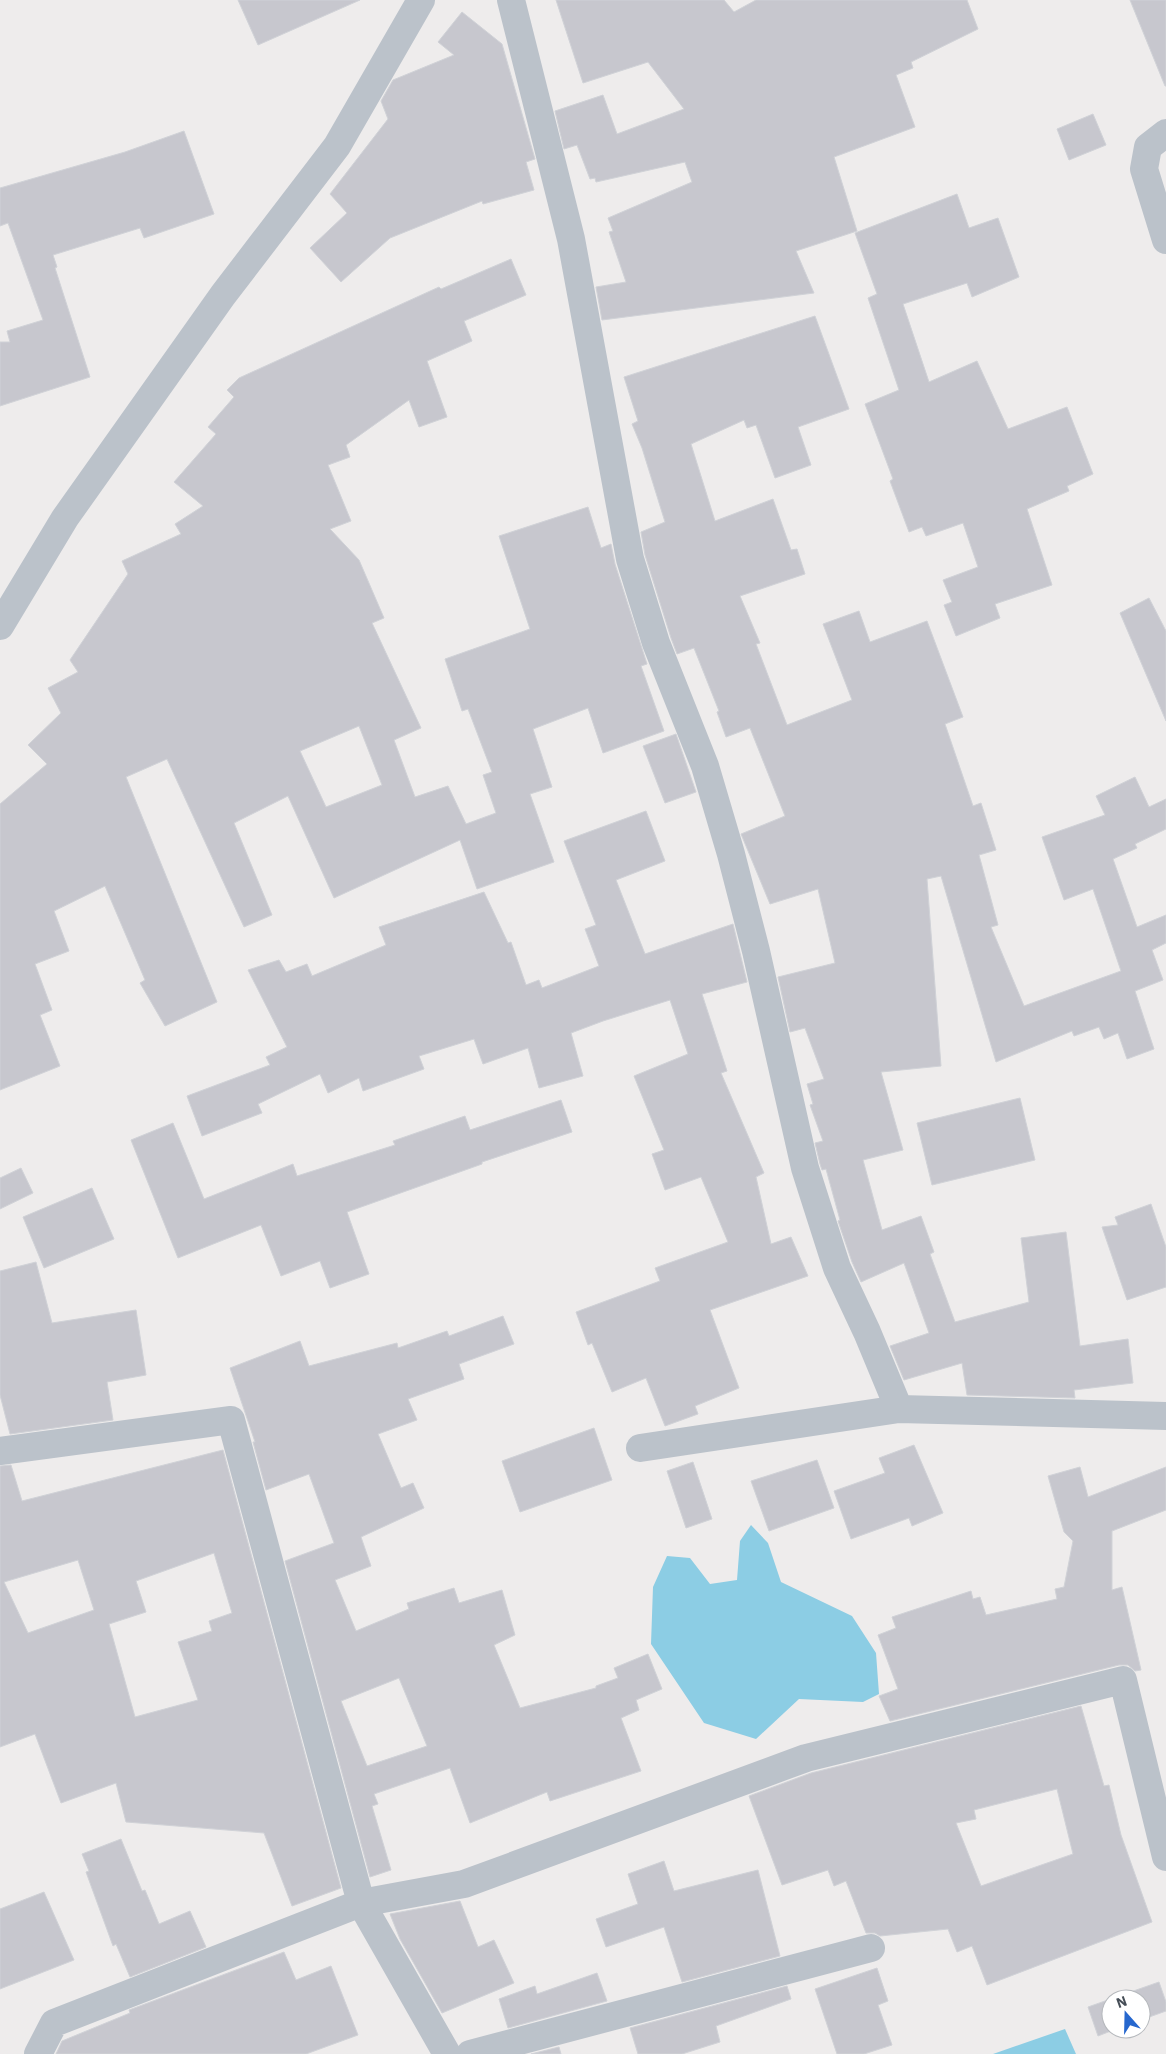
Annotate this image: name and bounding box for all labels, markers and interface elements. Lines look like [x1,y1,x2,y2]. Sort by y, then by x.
north arrow [1101,1989,1151,2039]
text: N [1114,1992,1129,2012]

